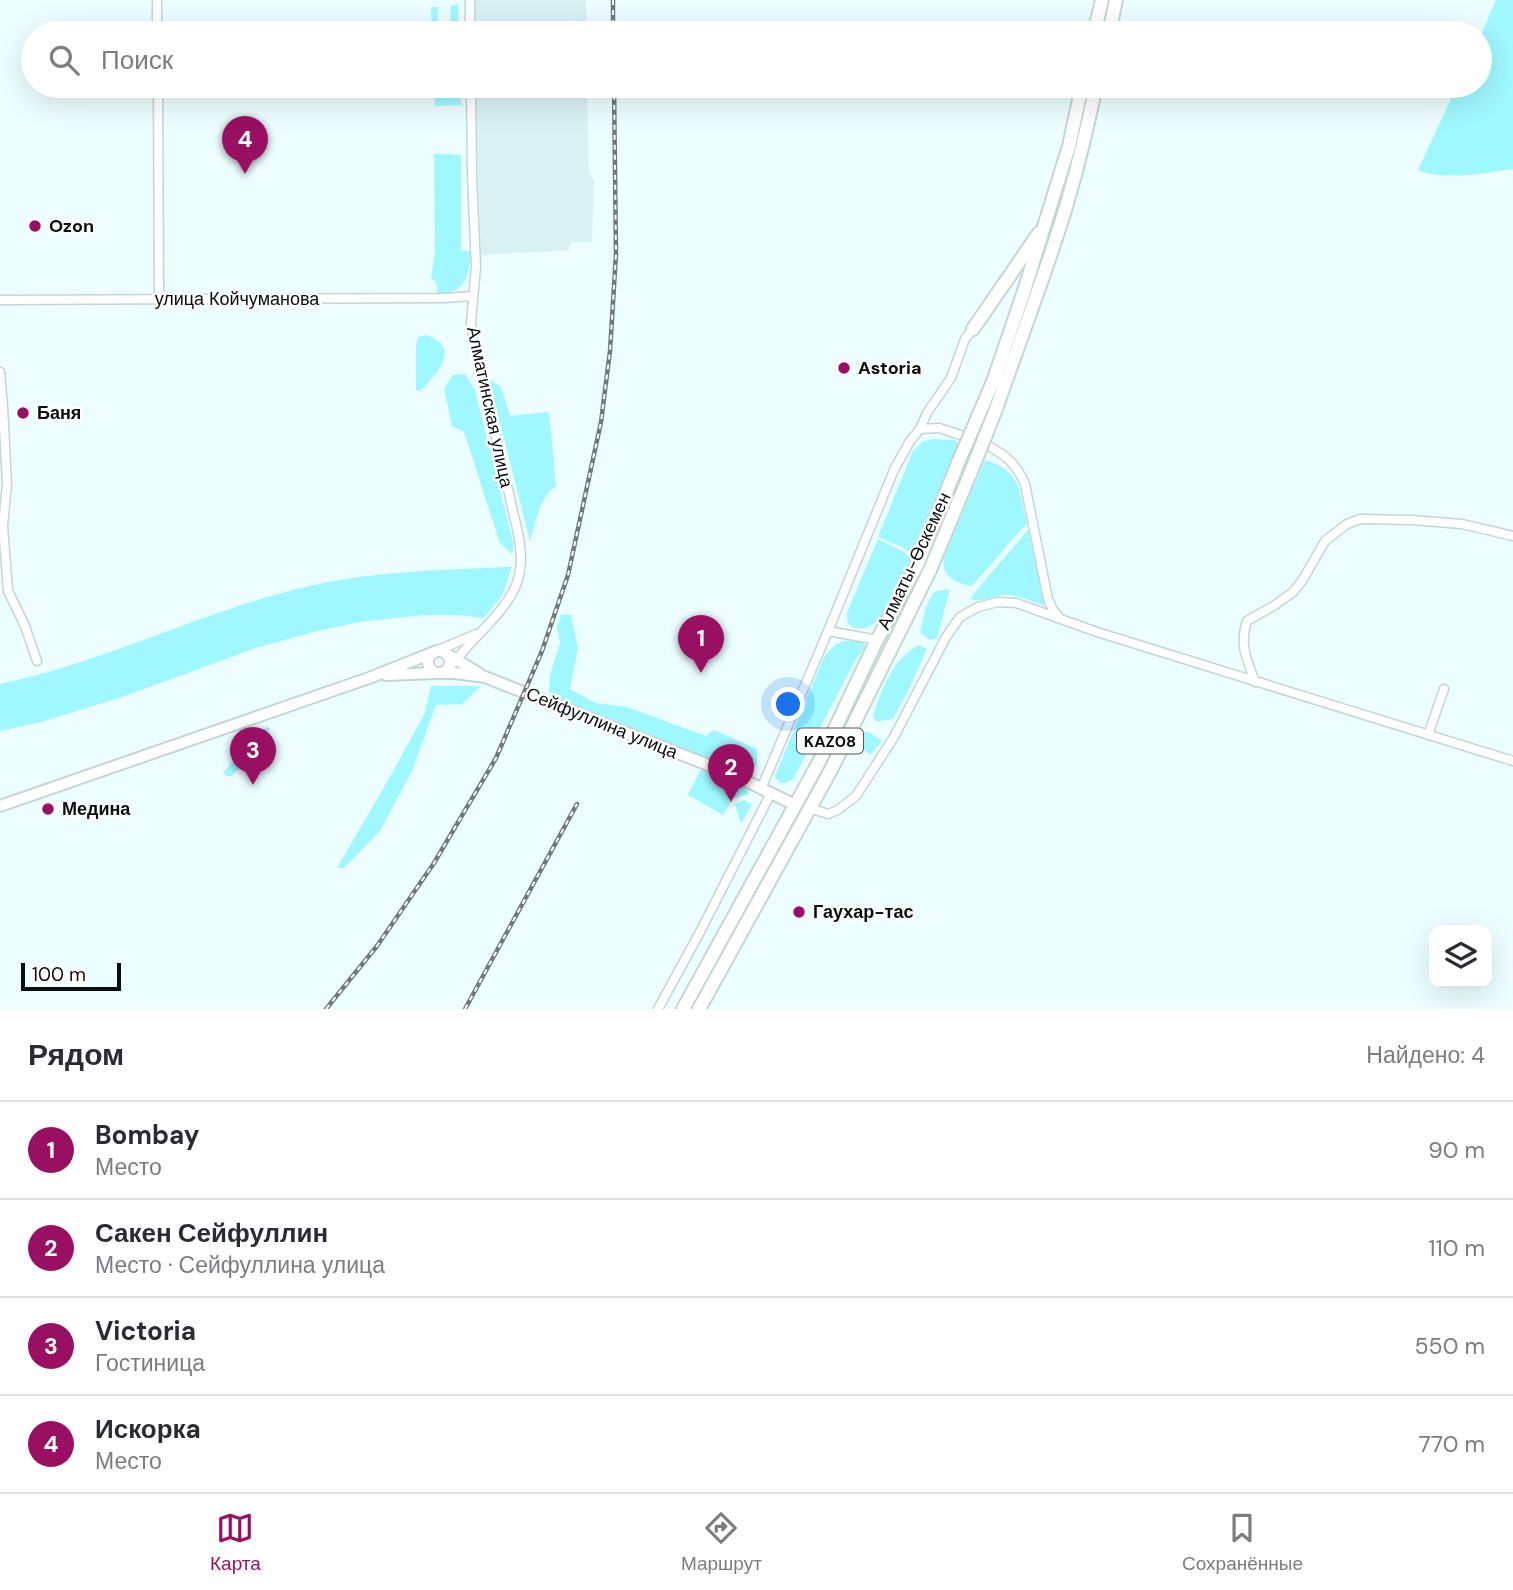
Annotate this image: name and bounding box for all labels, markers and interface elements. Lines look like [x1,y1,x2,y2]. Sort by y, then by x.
search box [21,21,1492,98]
icon: search [45,41,83,79]
text: Поиск [101,43,173,77]
pin: 4 [222,116,268,174]
place label: Ozon [49,214,94,238]
marker: Ozon [27,218,43,234]
street label: улица Койчуманова [155,287,320,311]
street label: Алматинская улица [461,324,519,491]
place label: Astoria [858,356,921,380]
marker: Astoria [836,360,852,376]
place label: Баня [37,401,81,425]
marker: Баня [15,405,31,421]
street label: Алматы-Өскемен [872,488,956,634]
pin: 1 [678,615,724,673]
street label: Сейфуллина улица [523,682,682,765]
your location [771,687,805,721]
pin: 3 [230,727,276,785]
road number: KAZ08 [797,728,863,754]
pin: 2 [708,744,754,802]
place label: Медина [62,797,131,821]
marker: Медина [40,801,56,817]
place label: Гаухар-тас [813,900,913,924]
marker: Гаухар-тас [791,904,807,920]
map controls [1429,925,1492,988]
button: layers [1429,925,1492,988]
scale bar [21,960,121,992]
text: 100 m [32,962,86,987]
text: Рядом [28,1035,124,1074]
text: Найдено: 4 [1366,1040,1485,1070]
text: Bombay [95,1118,199,1152]
text: 1 [47,1135,55,1165]
text: 90 m [1428,1135,1485,1165]
text: Место [95,1152,162,1182]
text: Сакен Сейфуллин [95,1216,328,1250]
text: 2 [44,1233,58,1263]
text: 110 m [1428,1233,1485,1263]
text: Место · Сейфуллина улица [95,1250,385,1280]
text: Victoria [95,1314,196,1348]
text: 3 [44,1331,58,1361]
text: 550 m [1415,1331,1485,1361]
text: Гостиница [95,1348,205,1378]
text: Искоркa [95,1412,201,1446]
text: 4 [44,1429,58,1459]
text: 770 m [1418,1429,1485,1459]
text: Место [95,1446,162,1476]
tab: Карта [210,1509,261,1576]
tab: Маршрут [681,1509,762,1576]
tab: Сохранённые [1182,1509,1303,1576]

